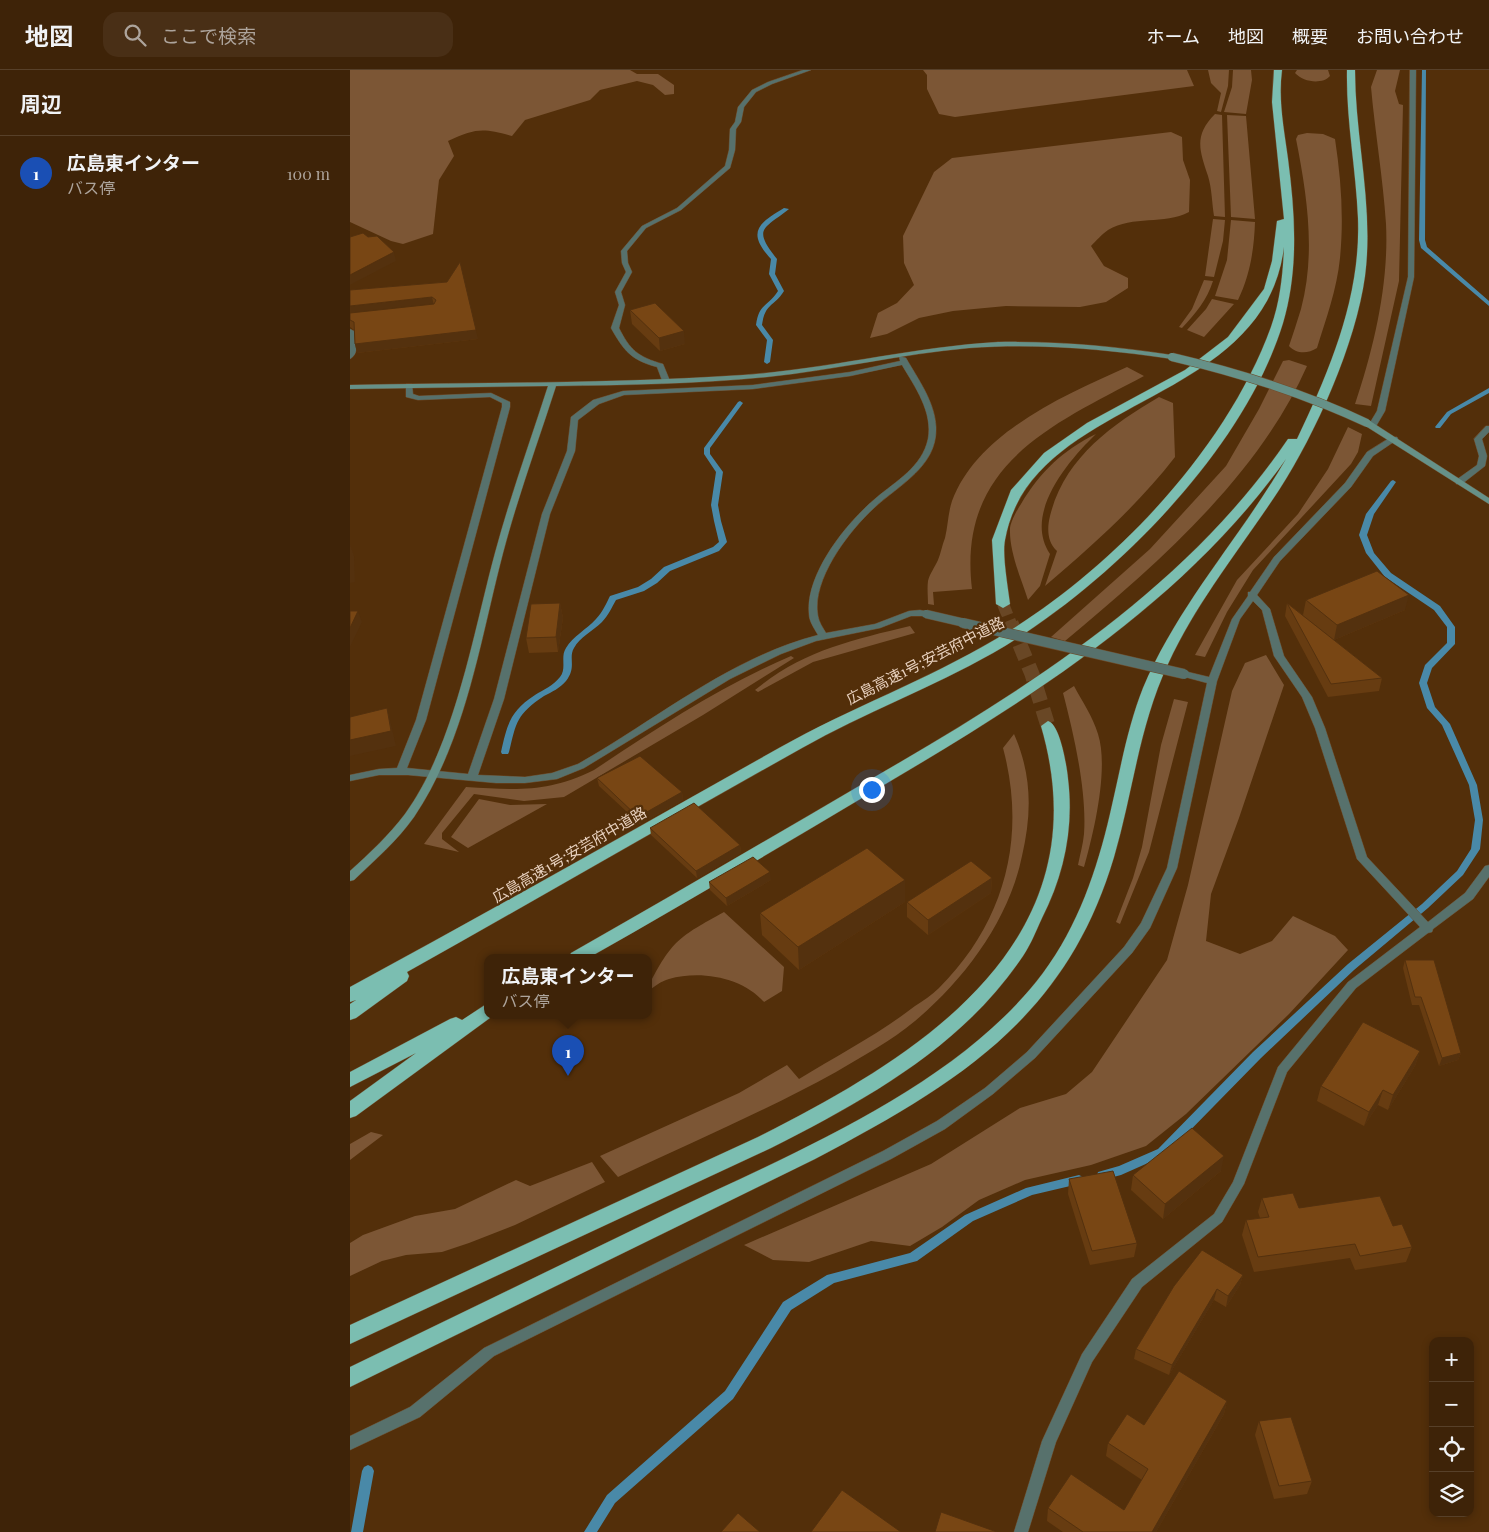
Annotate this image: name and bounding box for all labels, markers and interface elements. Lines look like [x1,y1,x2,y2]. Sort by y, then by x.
search box [103,12,453,57]
text: 地図 [25,19,73,51]
icon: search [121,21,149,49]
text: ここで検索 [161,22,256,48]
text: ホーム [1147,24,1200,48]
text: 地図 [1228,24,1264,48]
text: 概要 [1292,24,1328,48]
text: お問い合わせ [1356,24,1464,48]
text: 周辺 [20,89,62,117]
text: 広島東インター [67,149,200,175]
text: 1 [33,163,39,184]
text: 100 m [287,163,330,184]
text: バス停 [67,177,115,198]
street label: 広島高速1号;安芸府中道路 [843,611,1007,709]
your location [859,777,885,803]
street label: 広島高速1号;安芸府中道路 [488,802,650,906]
popup [484,954,652,1019]
text: 広島東インター [501,962,635,988]
text: バス停 [501,990,550,1011]
pin: 1 [552,1035,584,1076]
map controls [1429,1337,1474,1517]
button: + [1429,1337,1474,1382]
button: − [1429,1382,1474,1427]
button: locate [1429,1427,1474,1472]
button: layers [1429,1472,1474,1517]

